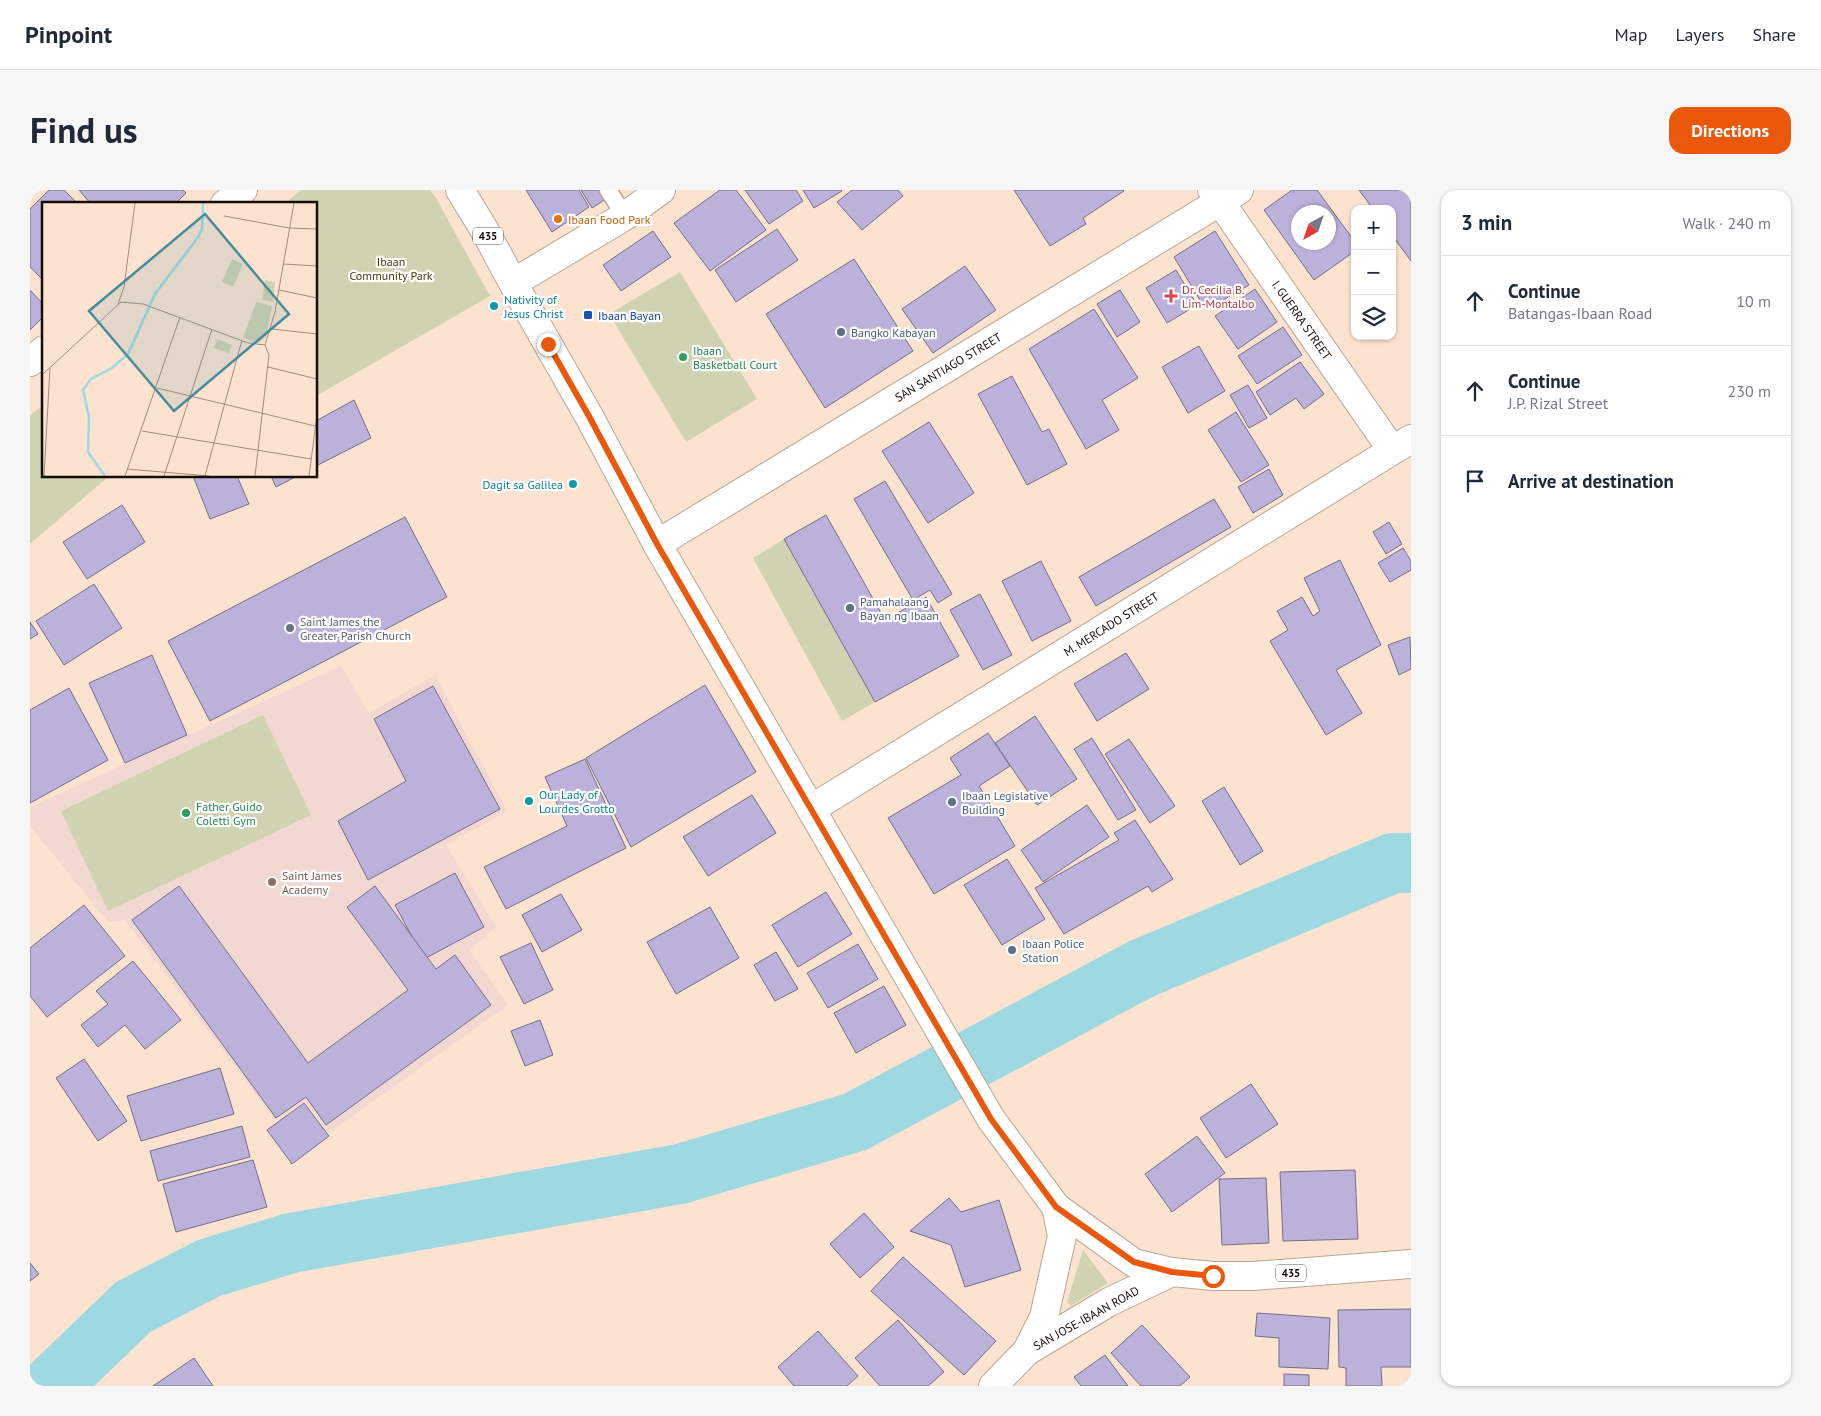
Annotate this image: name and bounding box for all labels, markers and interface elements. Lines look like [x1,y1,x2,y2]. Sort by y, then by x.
text: Pinpoint [25,19,112,50]
text: Map [1615,23,1647,46]
text: Layers [1675,23,1724,46]
text: Share [1752,23,1796,46]
text: Find us [30,107,138,153]
button: Directions [1669,107,1791,154]
inset map [42,202,318,478]
north arrow [1291,205,1336,250]
map controls [1351,205,1396,340]
button: + [1351,205,1396,250]
text: 3 min [1461,209,1512,236]
place label: Ibaan Food Park [568,212,651,227]
marker: Ibaan Food Park [552,213,564,225]
text: Walk · 240 m [1682,213,1771,233]
road number: 435 [473,227,503,244]
button: − [1351,250,1396,295]
park label: Ibaan Community Park [349,254,433,283]
street label: I. GUERRA STREET [1269,277,1335,363]
text: Continue [1508,279,1580,303]
place label: Dr. Cecilia B. Lim-Montalbo [1182,282,1254,311]
icon: ahead [1461,287,1489,315]
marker: Dr. Cecilia B. Lim-Montalbo [1164,289,1178,303]
text: 10 m [1736,291,1771,311]
place label: Nativity of Jesus Christ [503,292,563,321]
button: layers [1351,295,1396,340]
marker: Nativity of Jesus Christ [488,300,500,312]
text: Batangas-Ibaan Road [1508,303,1652,323]
place label: Ibaan Bayan [598,308,661,323]
marker: Ibaan Bayan [582,309,594,321]
place label: Bangko Kabayan [851,325,936,340]
marker: Bangko Kabayan [835,326,847,338]
street label: SAN SANTIAGO STREET [892,329,1004,405]
route end [537,333,560,356]
place label: Ibaan Basketball Court [693,343,777,372]
marker: Ibaan Basketball Court [677,351,689,363]
text: Continue [1508,369,1580,393]
icon: ahead [1461,377,1489,405]
text: 230 m [1728,381,1771,401]
text: J.P. Rizal Street [1508,393,1608,413]
icon: arrive [1461,467,1489,495]
text: Arrive at destination [1508,469,1674,493]
place label: Dagit sa Galilea [482,477,563,492]
marker: Dagit sa Galilea [567,478,579,490]
street label: M. MERCADO STREET [1061,588,1162,659]
place label: Pamahalaang Bayan ng Ibaan [860,594,939,623]
marker: Pamahalaang Bayan ng Ibaan [844,602,856,614]
place label: Saint James the Greater Parish Church [300,614,411,643]
marker: Saint James the Greater Parish Church [284,622,296,634]
place label: Our Lady of Lourdes Grotto [539,787,615,816]
place label: Ibaan Legislative Building [962,788,1048,817]
marker: Our Lady of Lourdes Grotto [523,795,535,807]
marker: Ibaan Legislative Building [946,796,958,808]
place label: Father Guido Coletti Gym [196,799,262,828]
marker: Father Guido Coletti Gym [180,807,192,819]
place label: Saint James Academy [282,868,342,897]
marker: Saint James Academy [266,876,278,888]
place label: Ibaan Police Station [1022,936,1084,965]
marker: Ibaan Police Station [1006,944,1018,956]
road number: 435 [1276,1264,1306,1282]
route start [1202,1265,1225,1288]
street label: SAN JOSE-IBAAN ROAD [1030,1283,1142,1353]

